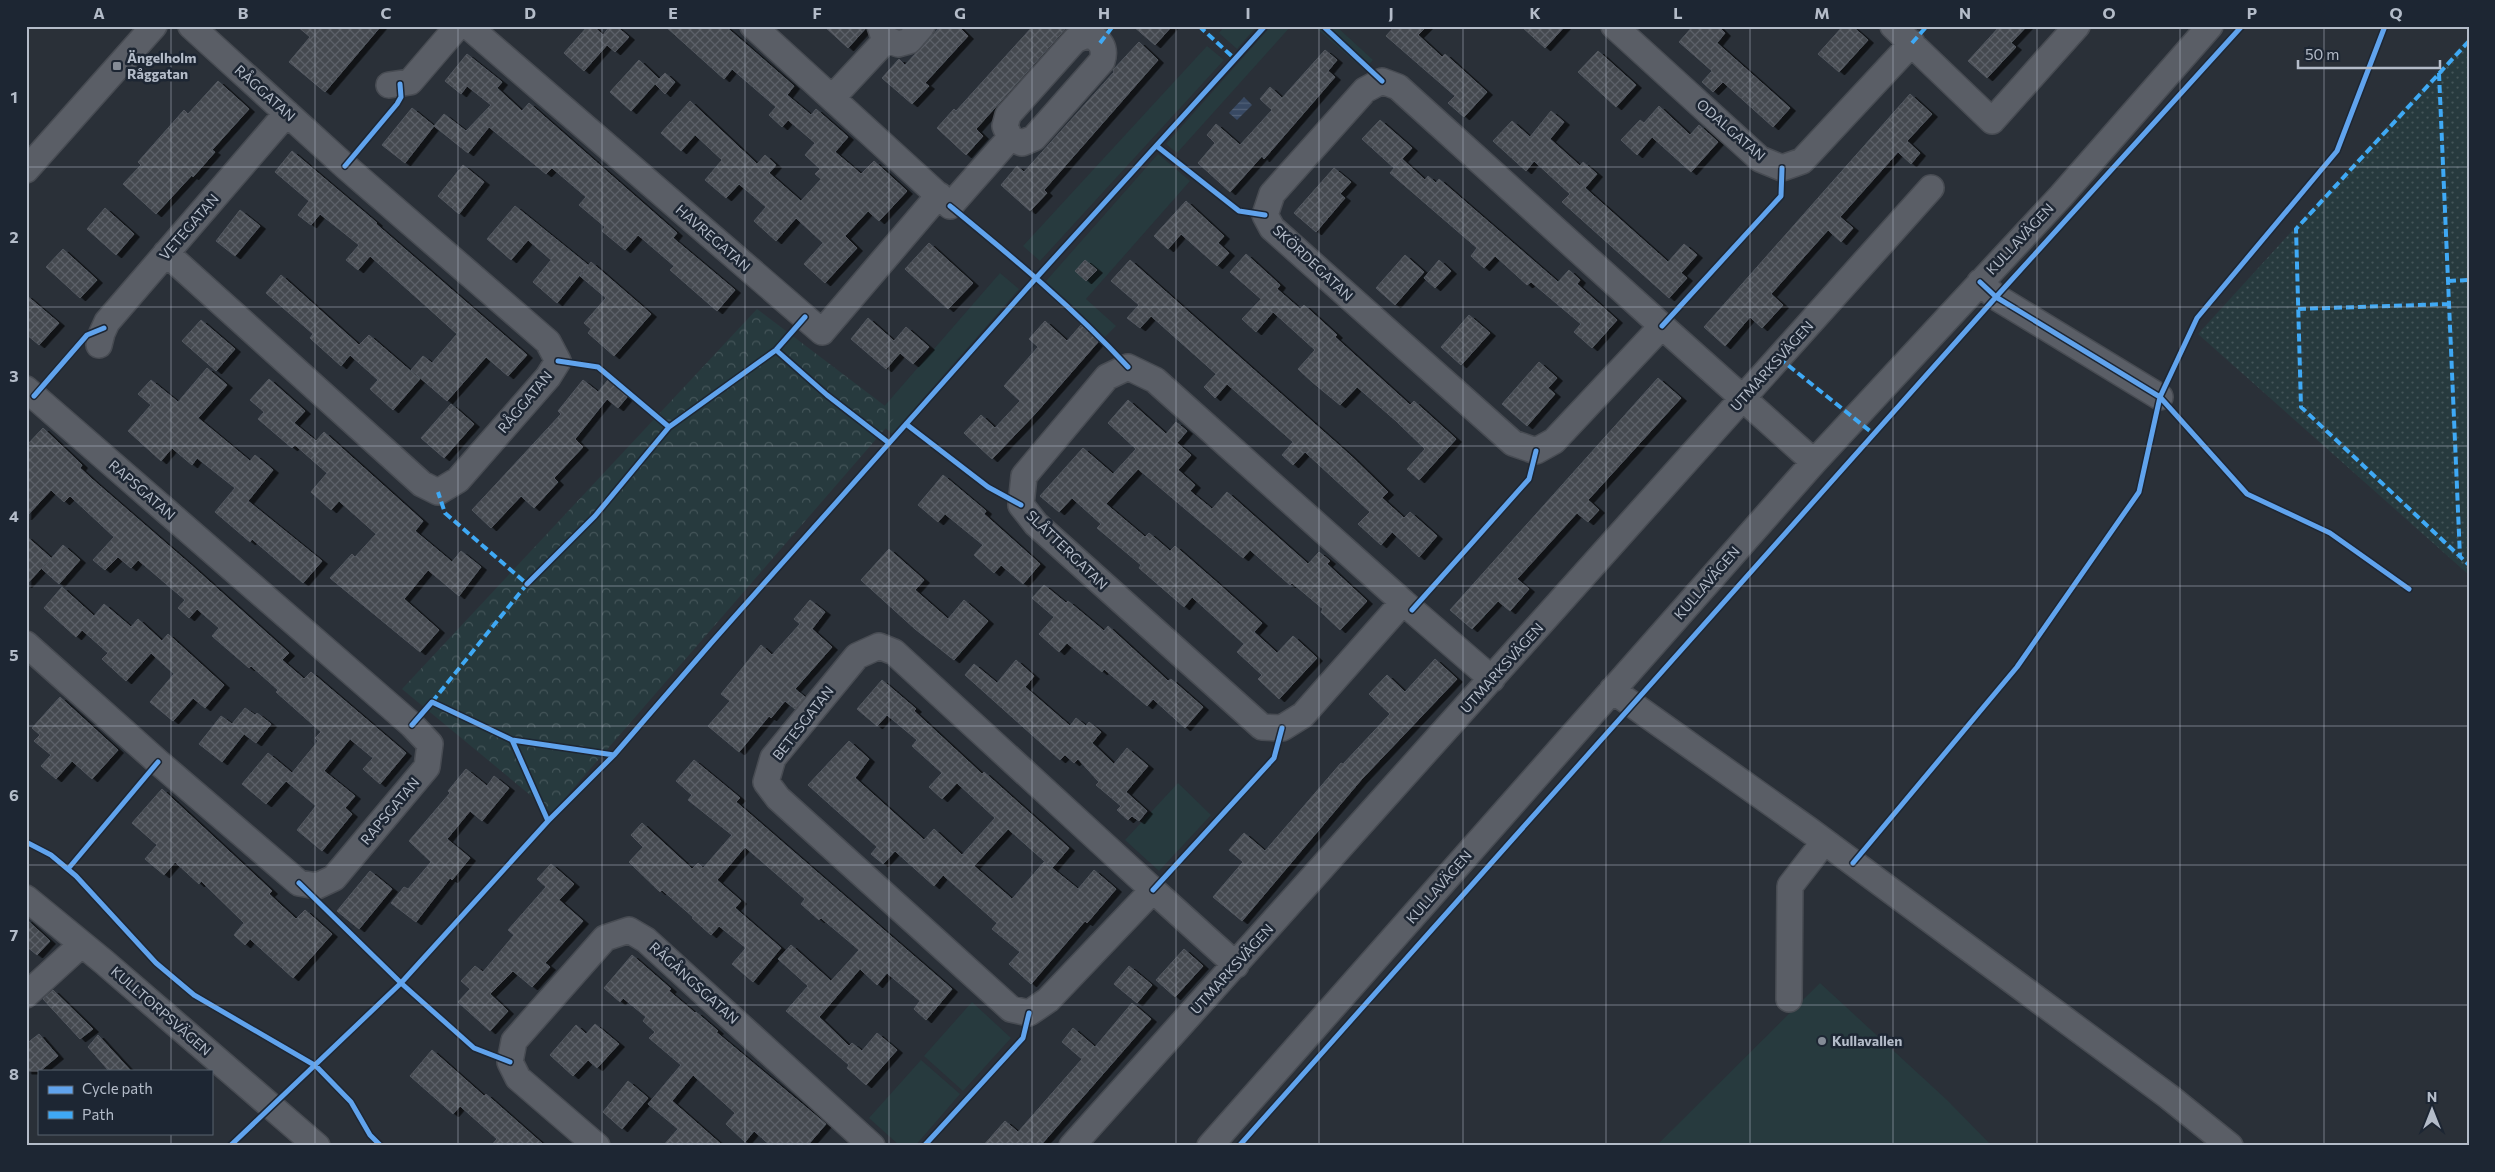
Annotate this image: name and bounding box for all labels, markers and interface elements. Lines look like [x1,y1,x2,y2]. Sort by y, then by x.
text: A [93,3,105,22]
text: B [238,3,249,22]
text: C [381,3,392,22]
text: D [524,3,536,22]
text: E [668,3,678,22]
text: F [812,3,822,22]
text: G [954,3,966,22]
text: H [1098,3,1110,22]
text: I [1245,3,1251,22]
text: J [1388,3,1394,22]
text: K [1529,3,1541,22]
text: L [1673,3,1683,22]
text: M [1814,3,1830,22]
text: N [1959,3,1971,22]
text: O [2102,3,2116,22]
text: P [2247,3,2257,22]
text: Q [2389,3,2403,22]
scale bar [2298,38,2440,70]
text: 50 m [2305,45,2339,63]
place label: Ängelholm Råggatan [127,49,196,82]
marker: Ängelholm Råggatan [111,60,123,72]
street label: RÅGGATAN [232,61,299,124]
text: 1 [10,87,18,106]
street label: ODALGATAN [1694,95,1769,164]
street label: VETEGATAN [155,190,222,263]
street label: KULLAVÄGEN [1982,199,2057,278]
street label: HAVREGATAN [673,201,754,275]
street label: SKÖRDEGATAN [1270,221,1357,304]
text: 2 [9,227,19,246]
street label: UTMARKSVÄGEN [1727,317,1817,414]
text: 3 [9,366,19,385]
street label: RÅGGATAN [494,367,555,436]
street label: RAPSGATAN [106,456,179,523]
text: 4 [9,506,19,525]
street label: SLÅTTERGATAN [1023,506,1112,593]
street label: KULLAVÄGEN [1670,543,1743,623]
street label: UTMARKSVÄGEN [1457,619,1547,716]
text: 5 [9,645,19,664]
street label: BETESGATAN [768,682,837,763]
street label: RAPSGATAN [357,774,423,848]
text: 6 [9,785,19,804]
street label: KULLAVÄGEN [1402,847,1475,927]
street label: UTMARKSVÄGEN [1187,920,1277,1017]
text: 7 [10,925,19,944]
street label: RÅGÅNGSGATAN [646,938,742,1027]
street label: KULLTORPSVÄGEN [108,962,215,1059]
place label: Kullavallen [1832,1032,1902,1049]
marker: Kullavallen [1816,1035,1828,1047]
text: 8 [9,1064,19,1083]
legend [38,1070,212,1134]
text: Cycle path [82,1079,153,1097]
north arrow [2408,1084,2458,1134]
text: N [2427,1088,2437,1105]
text: Path [82,1105,114,1123]

